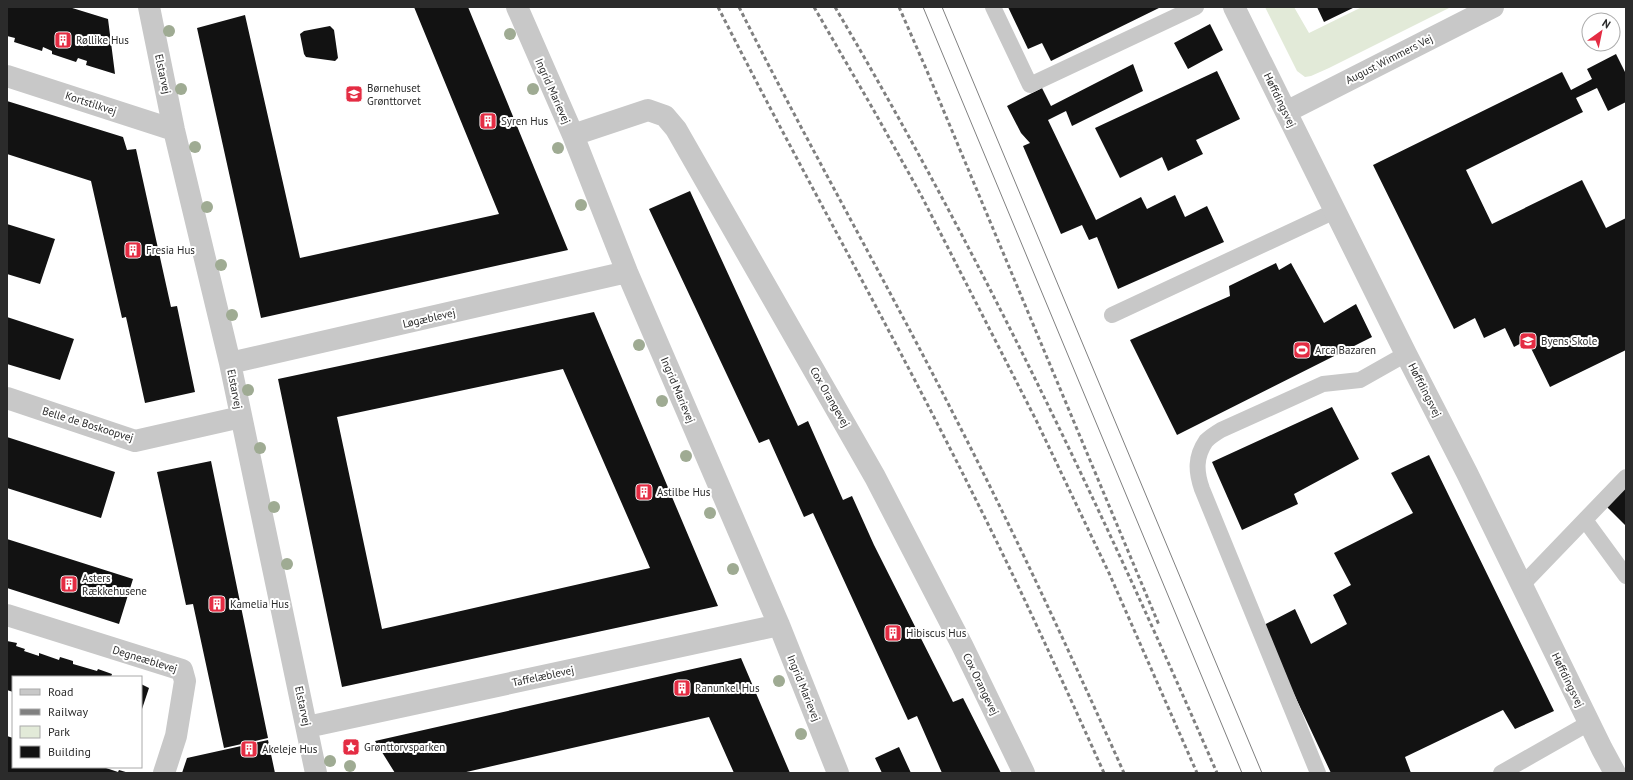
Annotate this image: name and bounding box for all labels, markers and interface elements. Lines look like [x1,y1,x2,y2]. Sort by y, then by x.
north arrow [1581,12,1621,52]
text: N [1600,16,1613,31]
building icon: Røllike Hus [53,30,73,50]
street label: August Wimmers Vej [1343,31,1435,87]
place label: Røllike Hus [76,33,129,47]
street label: Elstarvej [152,53,174,95]
street label: Ingrid Marievej [532,56,574,126]
street label: Høffdingsvej [1261,70,1299,130]
place label: Børnehuset Grønttorvet [367,81,421,108]
school or university icon: Børnehuset Grønttorvet [344,84,364,104]
street label: Kortstilkvej [63,88,119,118]
building icon: Syren Hus [478,111,498,131]
place label: Syren Hus [501,114,549,128]
building icon: Fresia Hus [123,240,143,260]
place label: Fresia Hus [146,243,195,257]
street label: Løgæblevej [401,305,457,331]
school or university icon: Byens Skole [1518,331,1538,351]
place label: Byens Skole [1541,334,1598,348]
sports icon: Arca Bazaren [1292,340,1312,360]
place label: Arca Bazaren [1315,343,1376,357]
street label: Ingrid Marievej [658,355,698,425]
street label: Høffdingsvej [1405,360,1445,420]
street label: Cox Orangevej [807,364,853,430]
street label: Elstarvej [224,368,246,410]
street label: Belle de Boskoopvej [41,403,135,445]
building icon: Astilbe Hus [634,482,654,502]
place label: Astilbe Hus [657,485,711,499]
place label: Asters Rækkehusene [82,571,147,598]
building icon: Asters Rækkehusene [59,574,79,594]
building icon: Kamelia Hus [207,594,227,614]
place label: Kamelia Hus [230,597,289,611]
building icon: Hibiscus Hus [883,623,903,643]
place label: Hibiscus Hus [906,626,967,640]
street label: Degneæblevej [111,642,179,676]
street label: Høffdingsvej [1549,650,1587,710]
street label: Cox Orangevej [960,651,1002,717]
street label: Ingrid Marievej [784,653,824,723]
street label: Taffelæblevej [511,663,575,689]
legend [12,676,142,768]
building icon: Ranunkel Hus [672,678,692,698]
place label: Ranunkel Hus [695,681,760,695]
text: Road [48,684,73,699]
street label: Elstarvej [292,685,314,727]
text: Railway [48,704,88,719]
text: Park [48,724,70,739]
place icon: Grønttorvsparken [341,737,361,757]
building icon: Akeleje Hus [239,739,259,759]
place label: Grønttorvsparken [364,740,445,754]
place label: Akeleje Hus [262,742,318,756]
text: Building [48,744,91,759]

